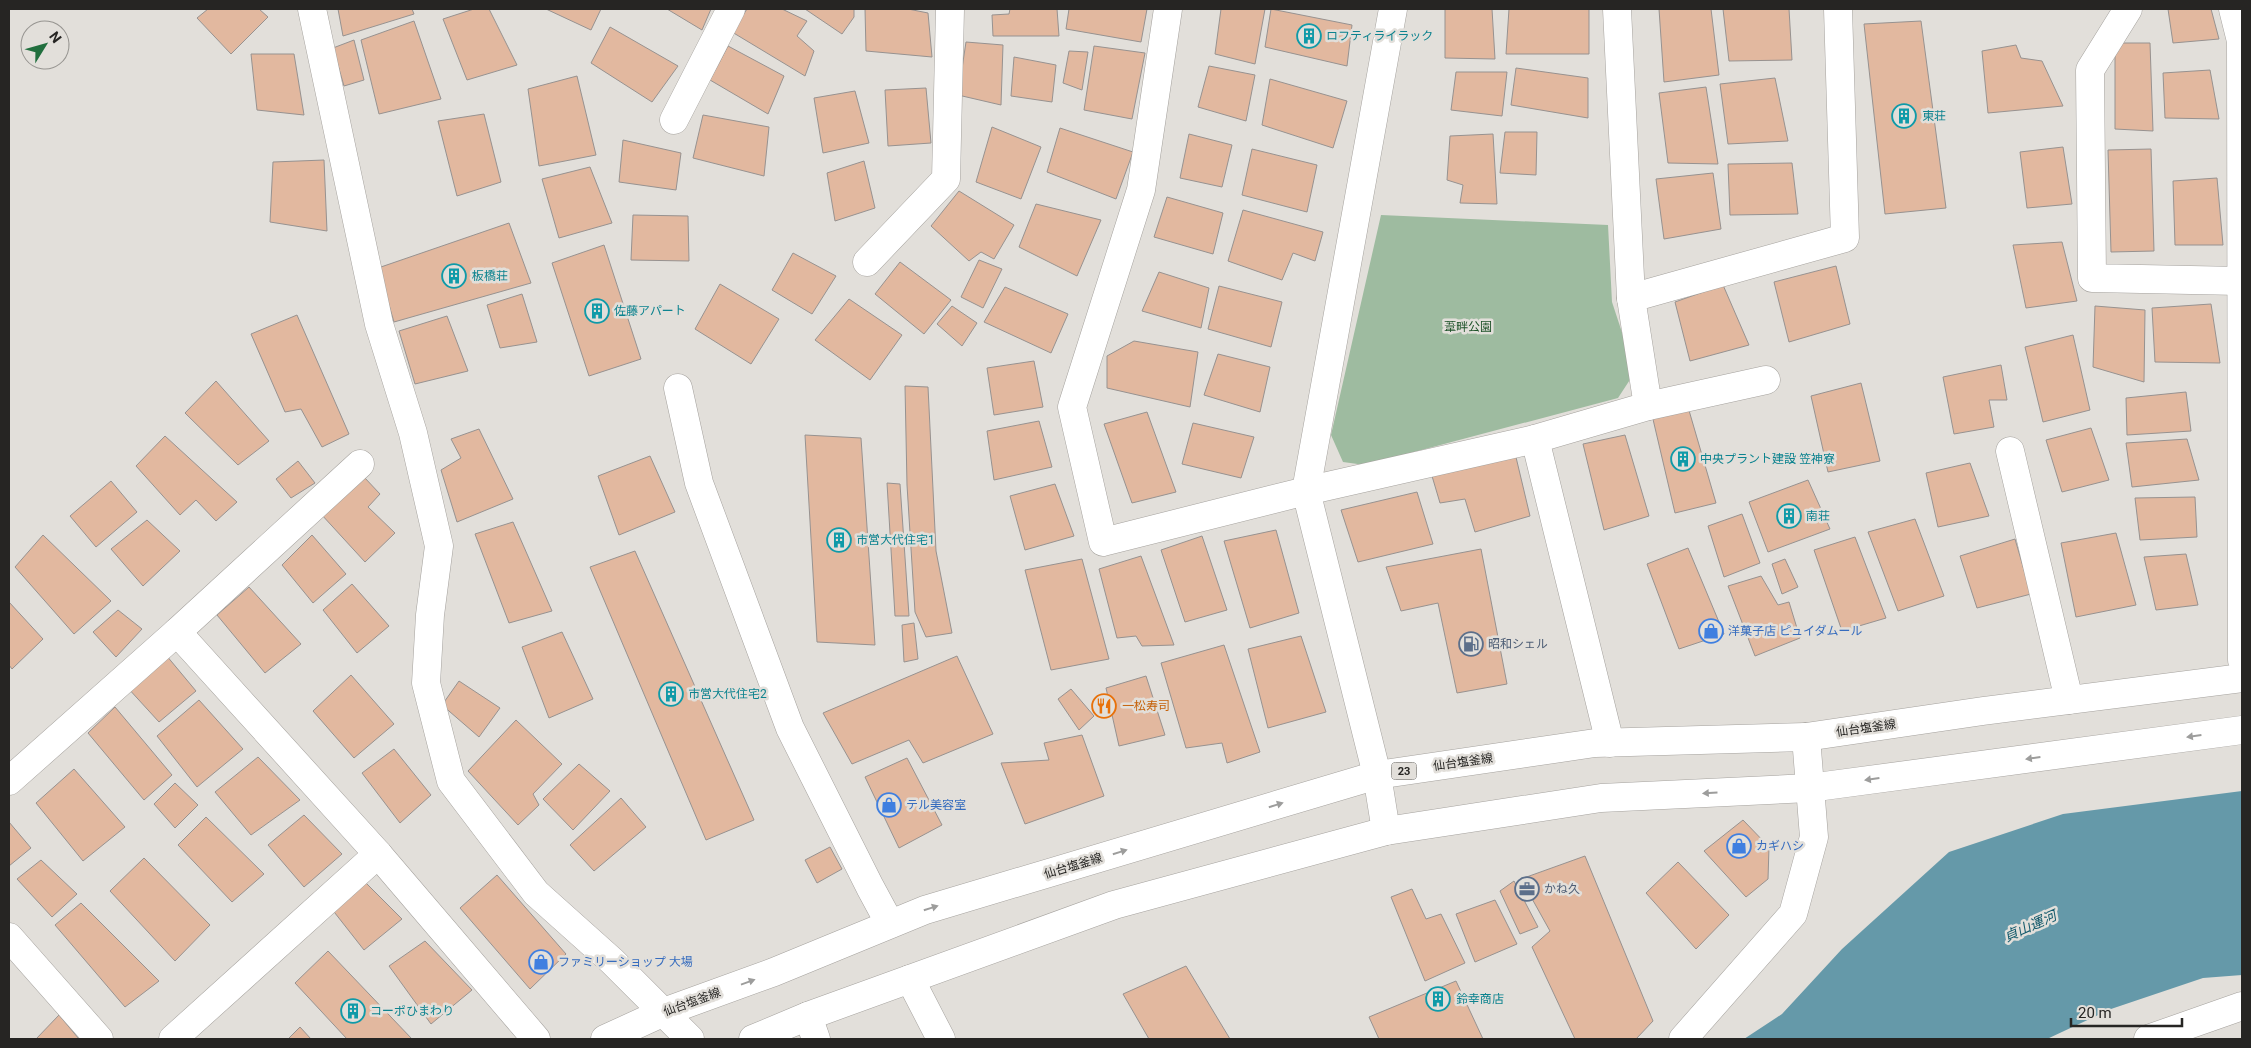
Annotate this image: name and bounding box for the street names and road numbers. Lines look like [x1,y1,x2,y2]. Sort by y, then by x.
street label: 仙台塩釜線 [1835,717,1897,739]
street label: 仙台塩釜線 [1432,751,1494,773]
road number: 23 [1392,762,1416,779]
street label: 仙台塩釜線 [1042,851,1104,881]
street label: 仙台塩釜線 [661,985,723,1019]

